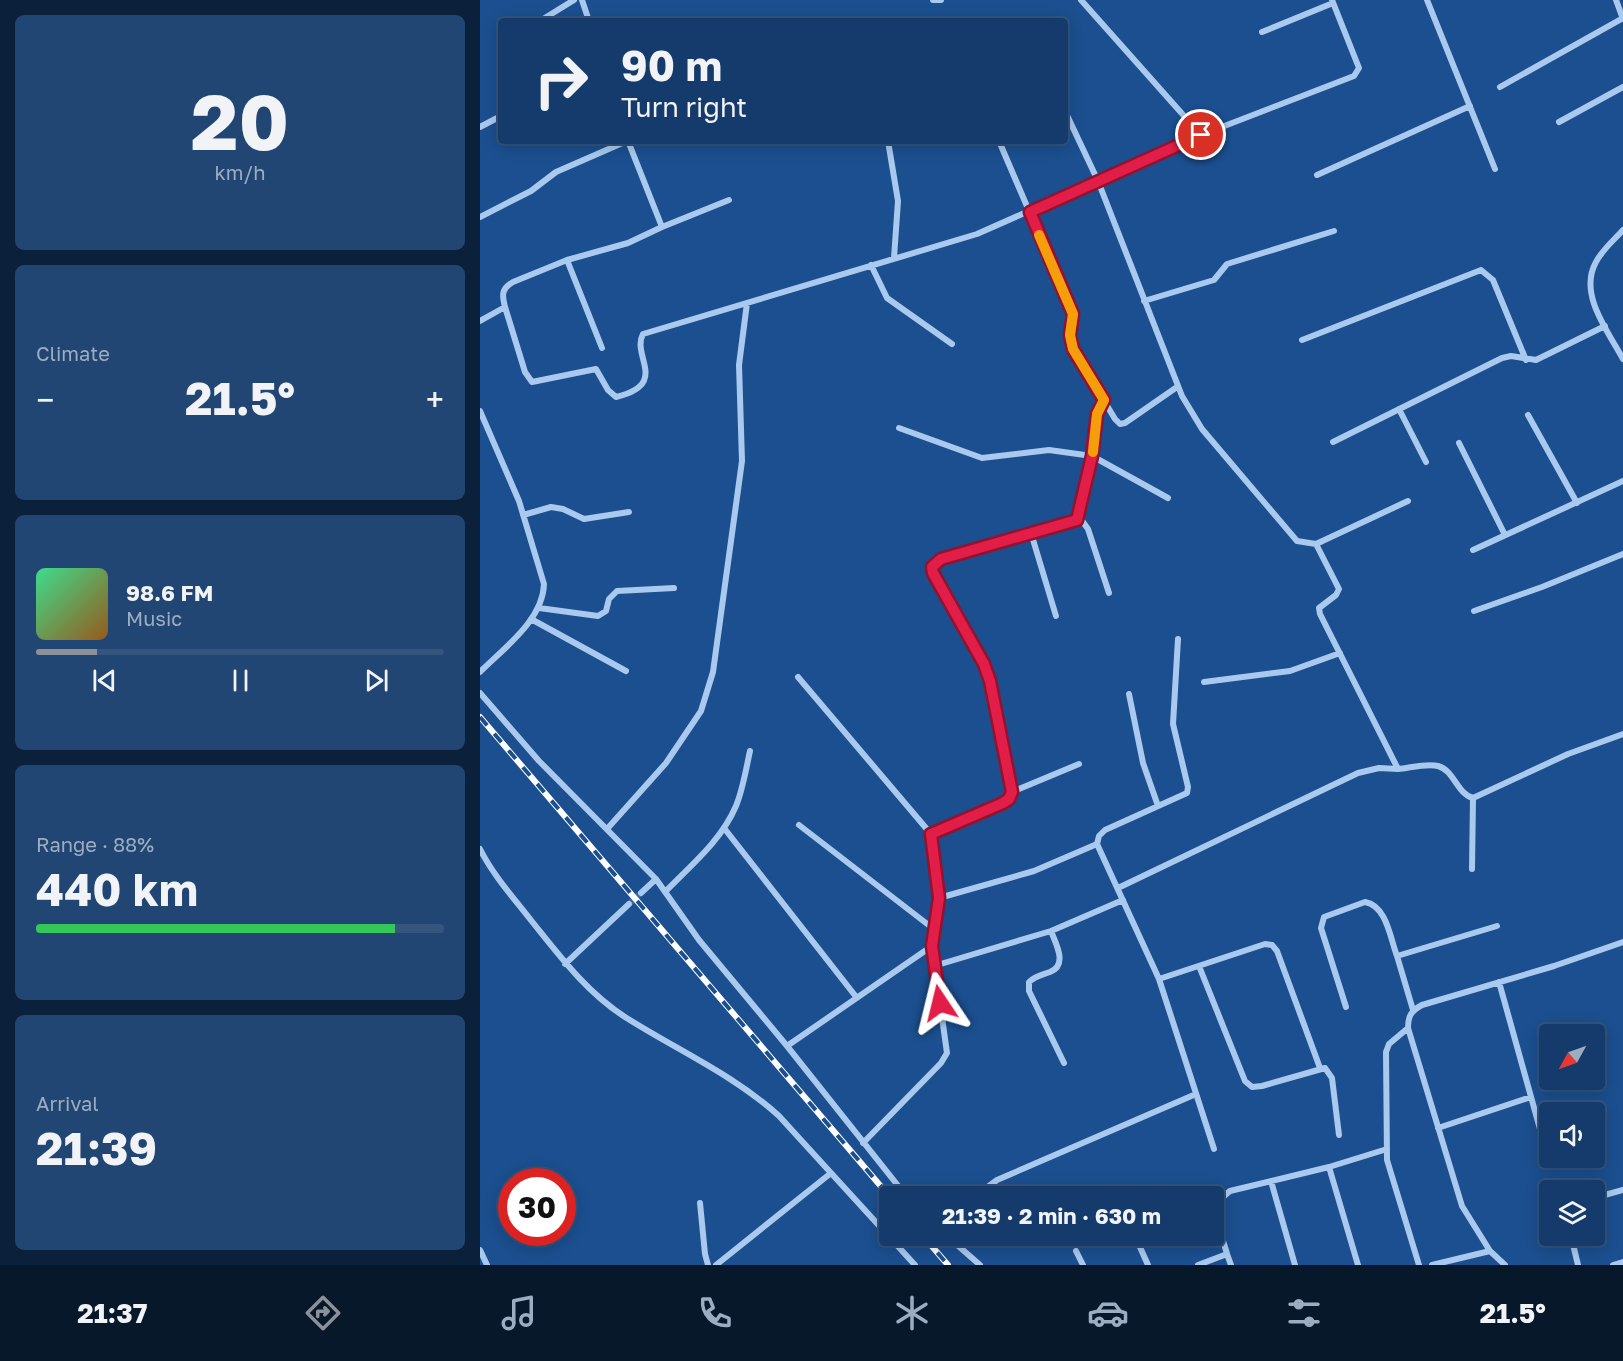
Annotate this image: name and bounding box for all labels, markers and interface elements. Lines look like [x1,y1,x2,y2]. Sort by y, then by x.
text: 90 m [621,40,722,90]
icon: right [522,42,600,120]
text: 20 [191,74,289,167]
text: Turn right [621,91,747,123]
pin [1175,109,1226,160]
icon: arrive [1184,118,1217,151]
text: km/h [215,160,265,184]
text: Climate [36,341,110,365]
text: 21.5° [185,371,295,425]
text: − [36,380,54,419]
text: + [426,380,444,419]
text: 98.6 FM [126,579,213,606]
text: Music [126,606,182,630]
icon: previous [88,664,121,697]
icon: pause [224,664,257,697]
icon: next [360,664,393,697]
text: Range · 88% [36,832,154,856]
text: 440 km [36,862,198,916]
position arrow [908,971,972,1035]
north arrow [1539,1024,1605,1090]
map controls [1539,1024,1605,1246]
text: Arrival [36,1091,99,1115]
button: sound [1539,1102,1605,1168]
text: 21:39 [36,1121,157,1175]
speed limit sign: 30 [498,1168,576,1246]
button: layers [1539,1180,1605,1246]
text: 21:39 · 2 min · 630 m [942,1202,1161,1229]
icon: directions [302,1292,344,1334]
icon: music [498,1292,540,1334]
icon: phone [694,1292,736,1334]
icon: climate [891,1292,933,1334]
icon: car [1087,1292,1129,1334]
icon: filters [1283,1292,1325,1334]
text: 21:37 [77,1297,147,1329]
text: 21.5° [1480,1297,1546,1329]

